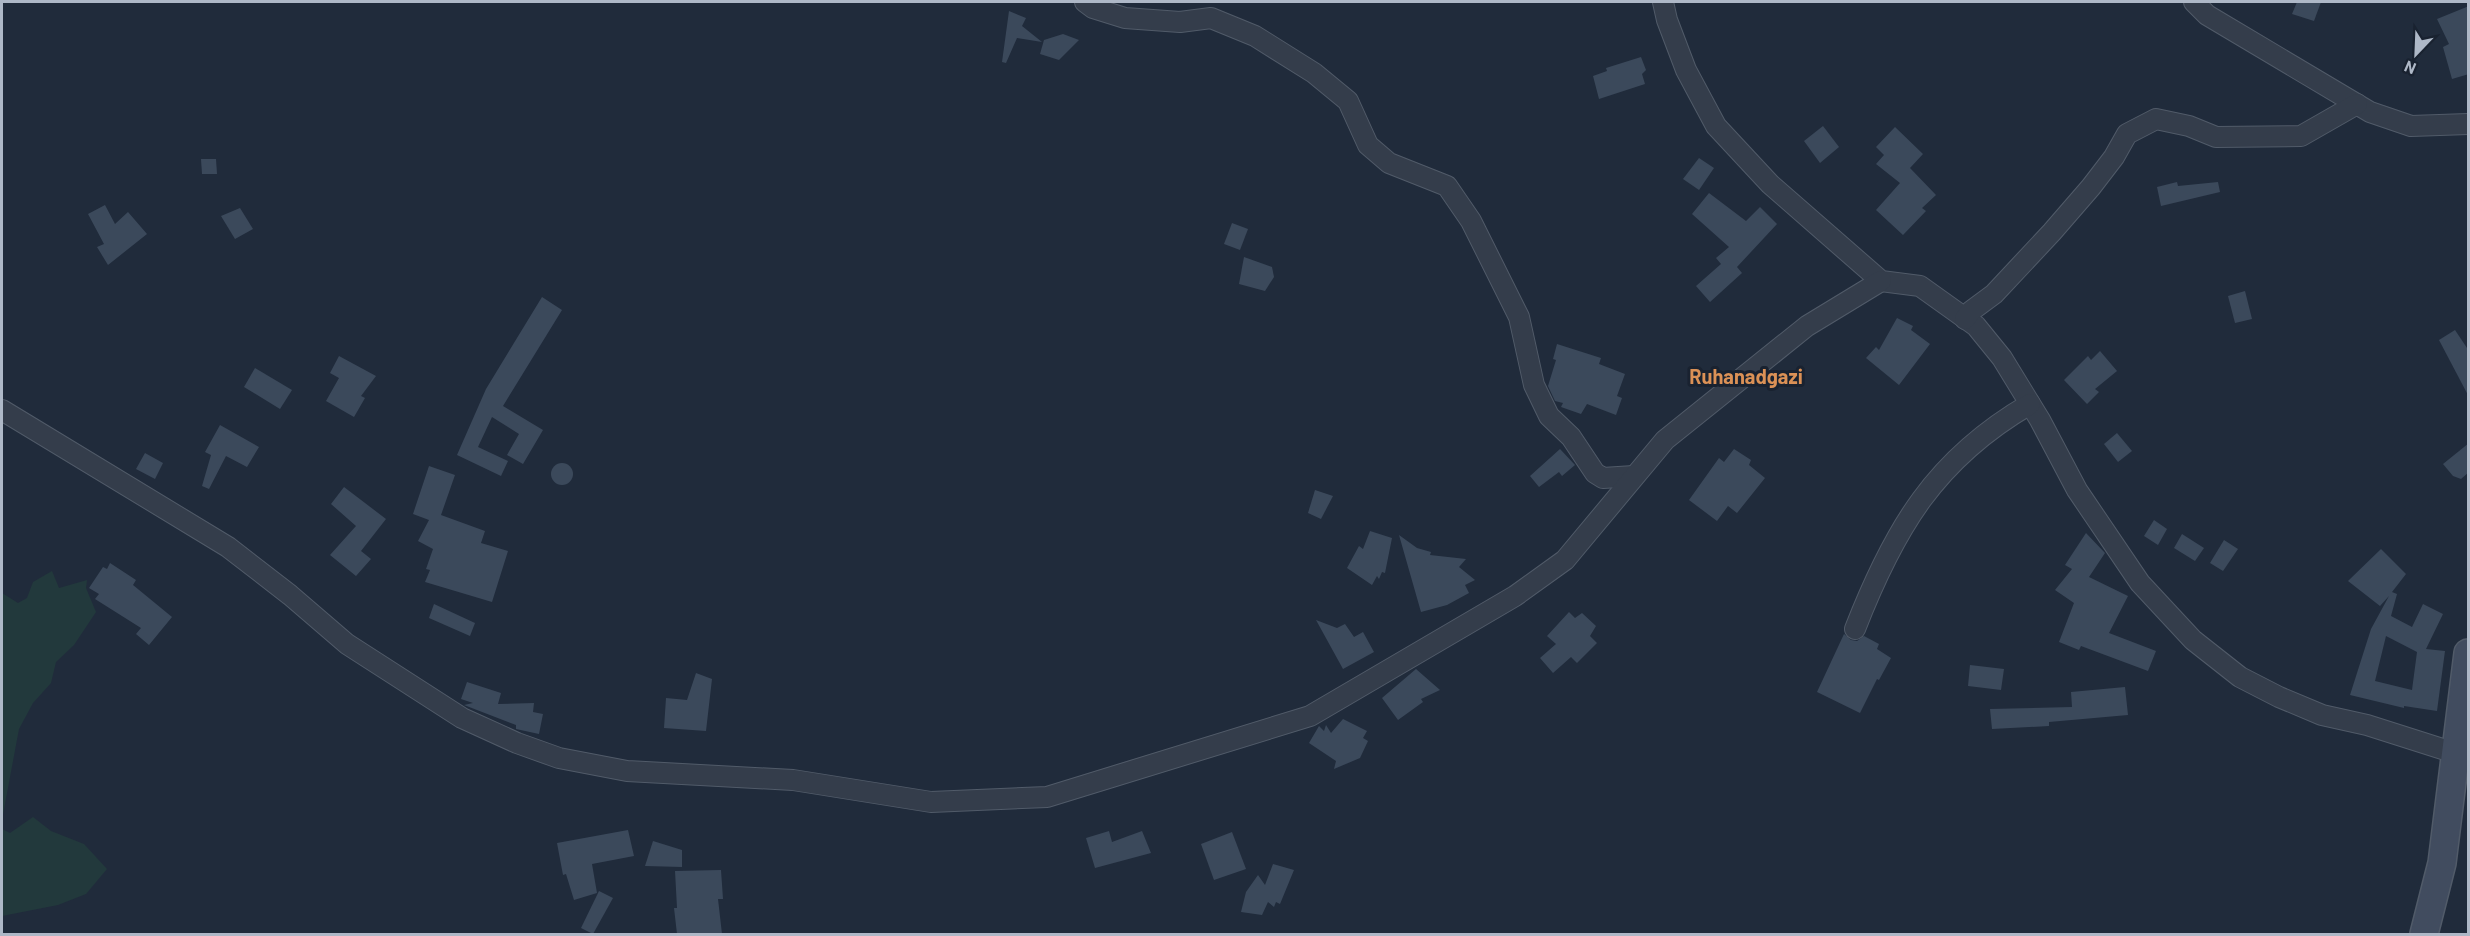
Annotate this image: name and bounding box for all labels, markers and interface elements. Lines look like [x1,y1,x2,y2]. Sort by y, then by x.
north arrow [2386,24,2446,84]
text: N [2401,57,2419,79]
district label: Ruhanadgazi [1689,364,1803,388]

